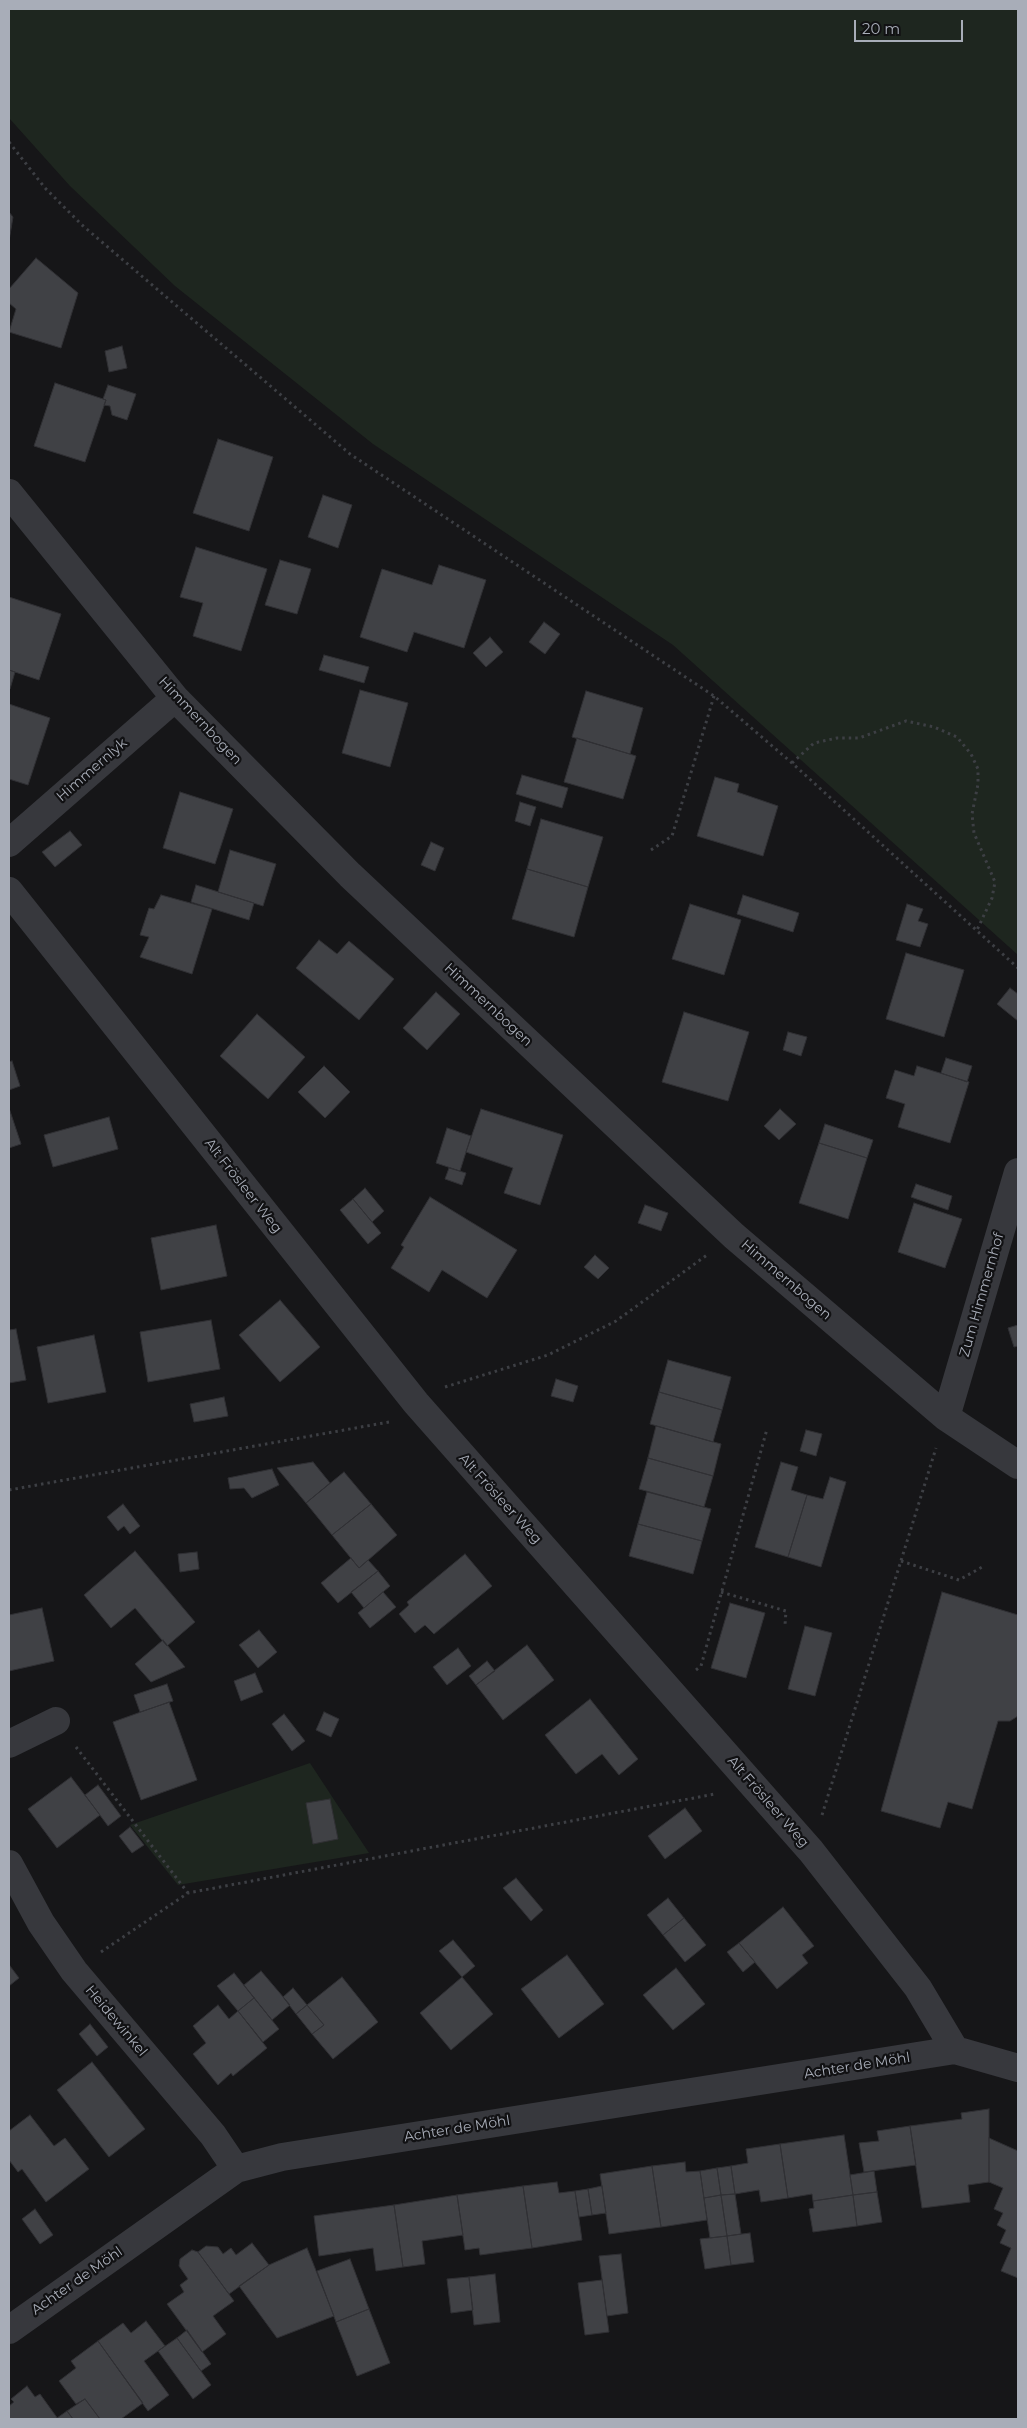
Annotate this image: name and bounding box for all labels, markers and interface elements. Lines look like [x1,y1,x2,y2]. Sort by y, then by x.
scale bar [857,10,966,42]
text: 20 m [862,19,900,38]
street label: Himmernbogen [155,674,245,768]
street label: Himmernlyk [53,735,131,805]
street label: Himmernbogen [441,960,535,1050]
street label: Alt Frösleer Weg [201,1135,285,1237]
street label: Zum Himmernhof [956,1231,1008,1359]
street label: Himmernbogen [737,1236,835,1324]
street label: Alt Frösleer Weg [455,1450,545,1548]
street label: Alt Frösleer Weg [724,1753,812,1851]
street label: Heidewinkel [82,1982,150,2060]
street label: Achter de Möhl [803,2049,911,2083]
street label: Achter de Möhl [403,2112,511,2146]
street label: Achter de Möhl [28,2243,126,2319]

